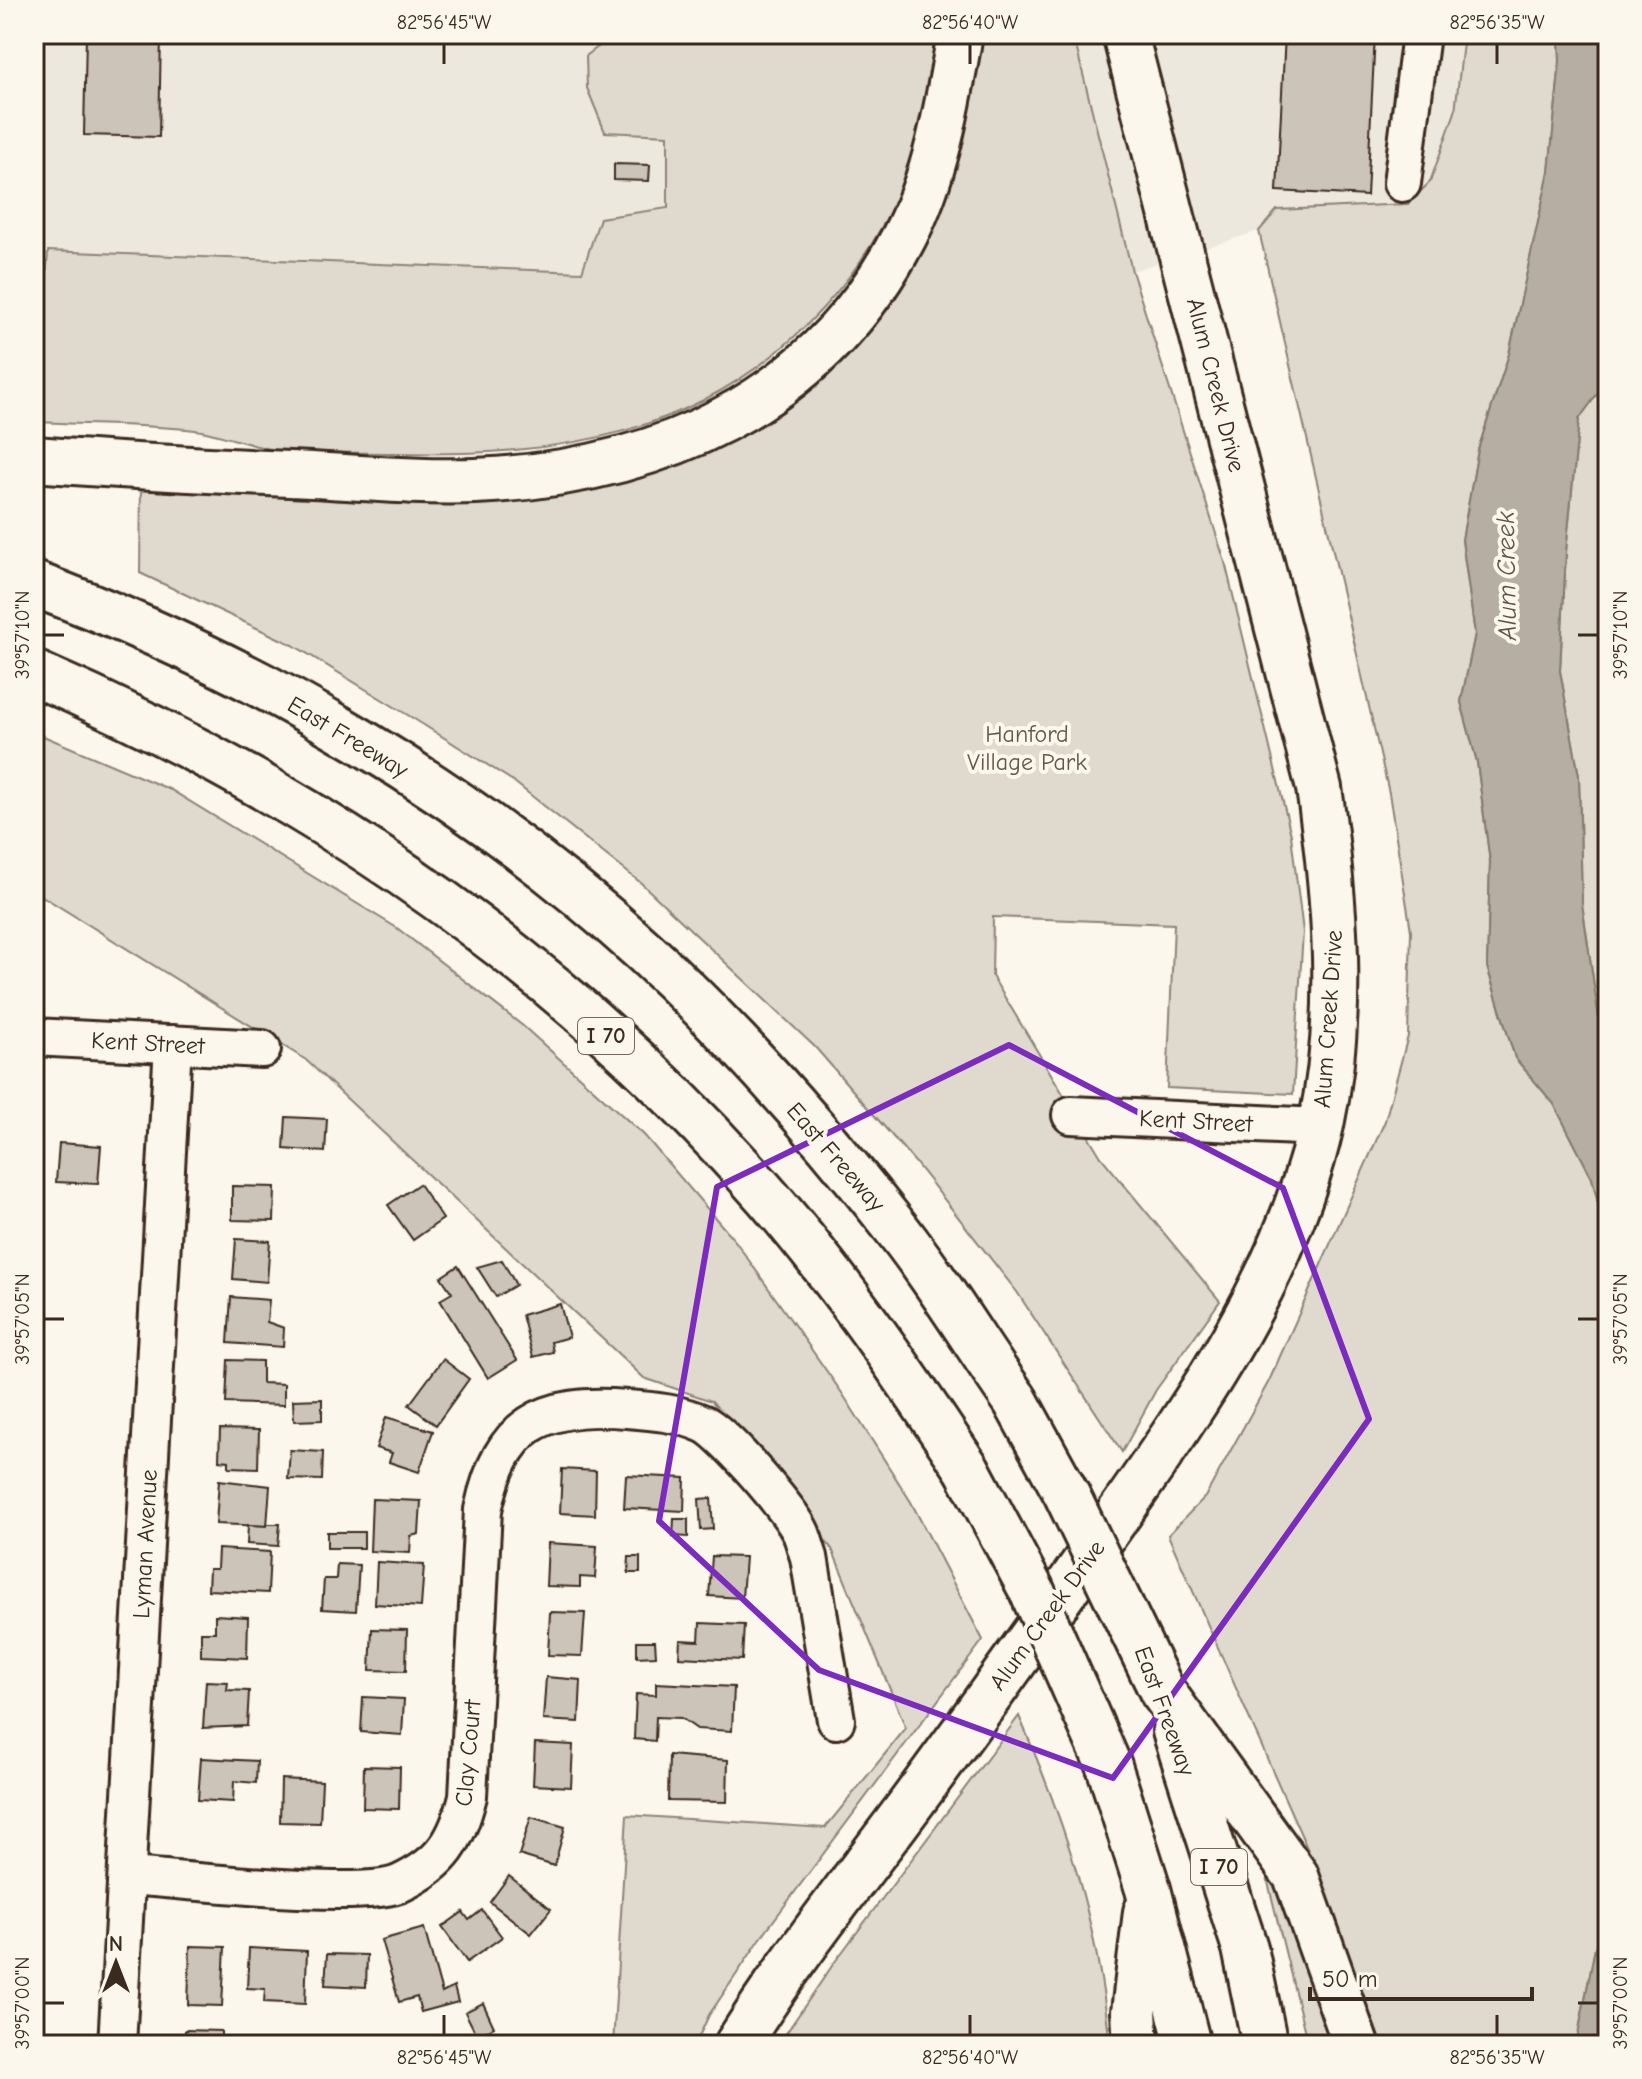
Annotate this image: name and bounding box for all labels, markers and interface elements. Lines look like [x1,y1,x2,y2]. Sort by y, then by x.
text: 82°56'45"W [397,11,492,34]
text: 82°56'40"W [922,11,1019,34]
text: 82°56'35"W [1449,11,1545,34]
street label: Alum Creek Drive [1181,295,1251,475]
water label: Alum Creek [1491,511,1523,642]
text: 39°57'10"N [11,591,34,679]
text: 39°57'10"N [1609,591,1632,679]
street label: East Freeway [283,690,414,784]
park label: Hanford Village Park [967,720,1087,776]
street label: Alum Creek Drive [1308,929,1348,1109]
road number: I 70 [578,1018,634,1054]
street label: Kent Street [90,1026,207,1060]
street label: East Freeway [781,1097,891,1218]
street label: Kent Street [1138,1104,1255,1138]
text: 39°57'05"N [11,1273,34,1365]
text: 39°57'05"N [1609,1273,1632,1365]
street label: Lyman Avenue [127,1469,163,1619]
street label: Alum Creek Drive [983,1535,1111,1695]
street label: East Freeway [1129,1642,1201,1780]
street label: Clay Court [449,1697,487,1808]
road number: I 70 [1191,1849,1247,1885]
north arrow [76,1923,156,2003]
text: N [109,1931,123,1957]
scale bar [1310,1951,1532,2001]
text: 39°57'00"N [11,1957,34,2049]
text: 39°57'00"N [1609,1957,1632,2049]
text: 50 m [1322,1965,1378,1993]
text: 82°56'45"W [397,2046,492,2069]
text: 82°56'40"W [922,2046,1019,2069]
text: 82°56'35"W [1449,2046,1545,2069]

